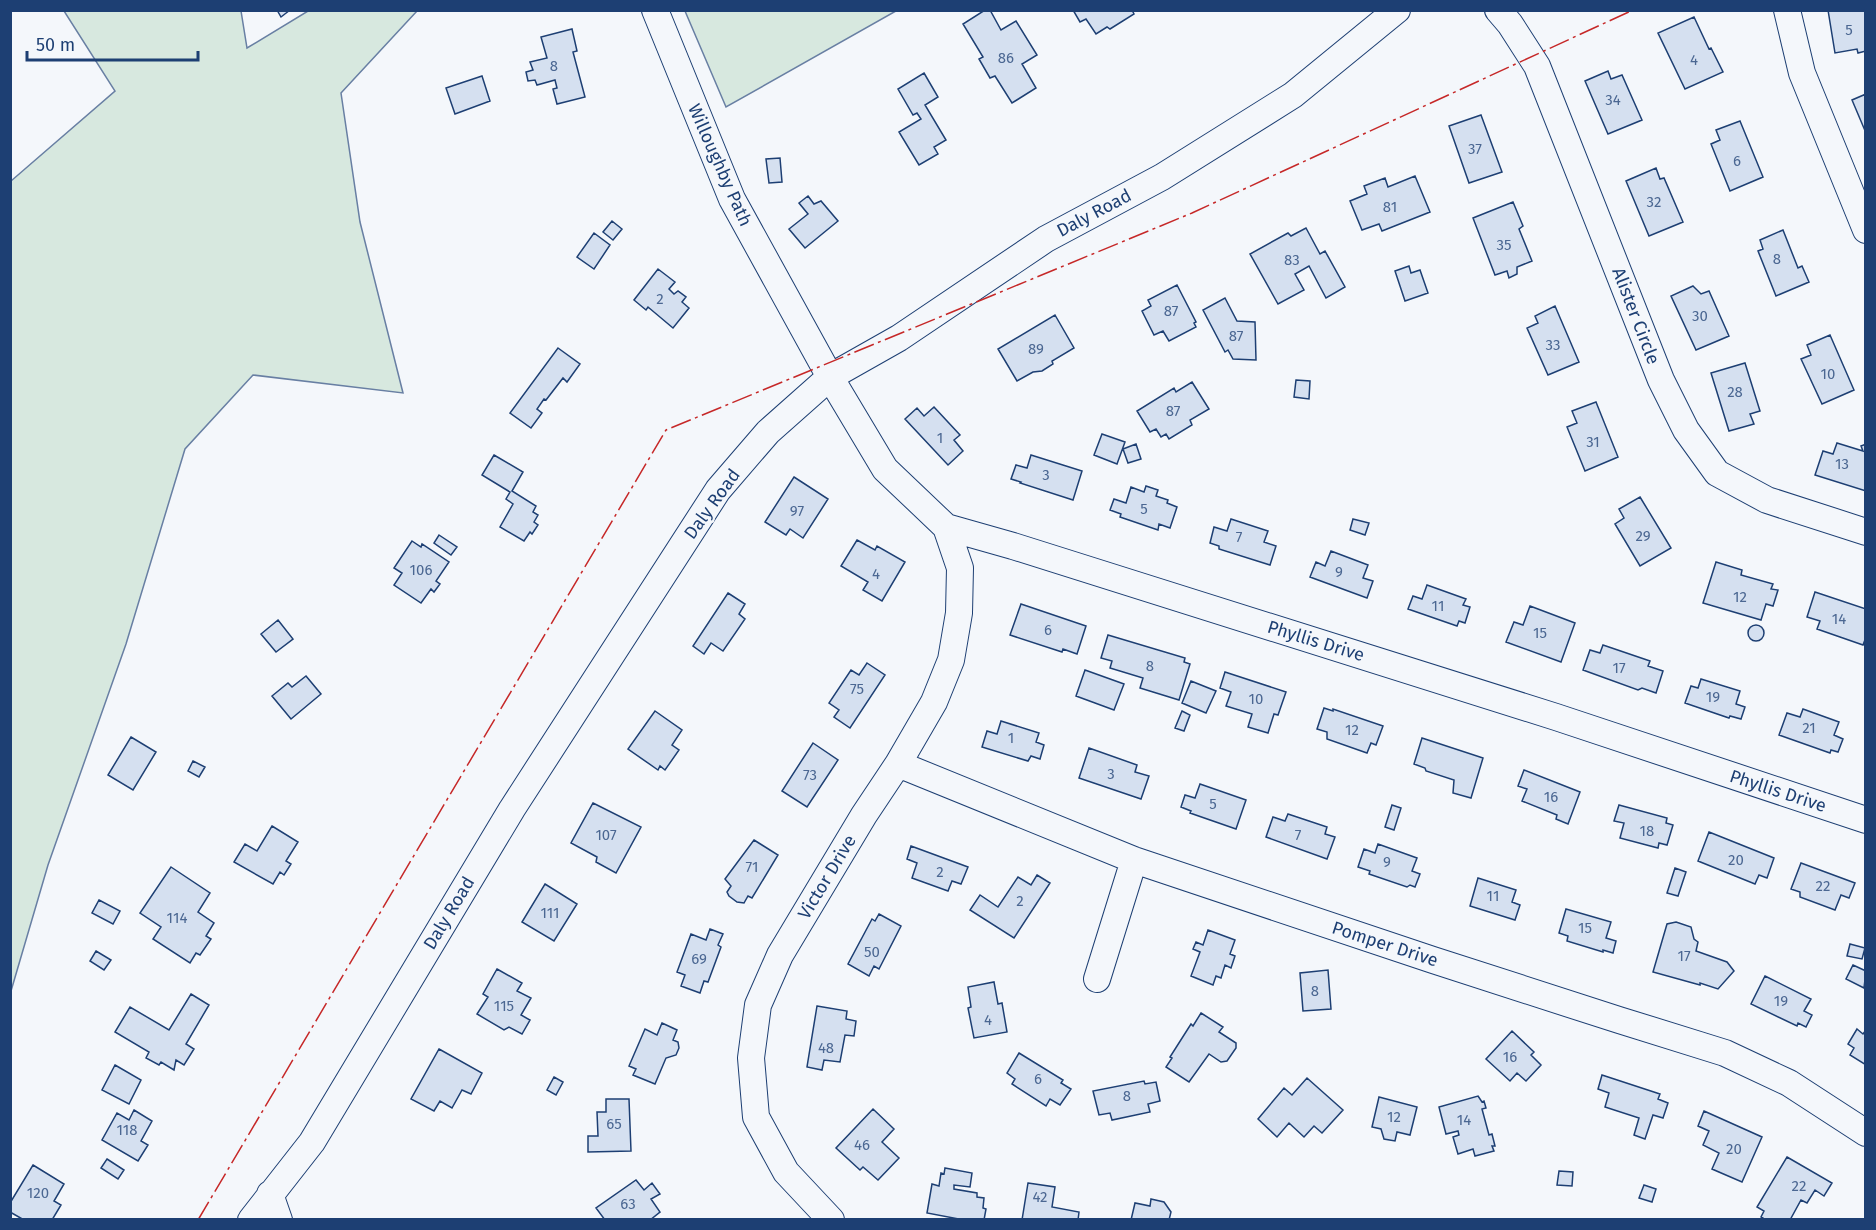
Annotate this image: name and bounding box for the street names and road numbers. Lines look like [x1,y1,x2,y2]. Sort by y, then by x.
street label: Willoughby Path [683,100,757,230]
street label: Daly Road [1053,184,1135,242]
street label: Alister Circle [1607,264,1665,368]
street label: Daly Road [679,465,745,543]
street label: Phyllis Drive [1265,616,1367,666]
street label: Phyllis Drive [1727,765,1829,817]
street label: Victor Drive [793,831,861,923]
street label: Daly Road [419,873,479,953]
street label: Pomper Drive [1329,916,1441,972]

